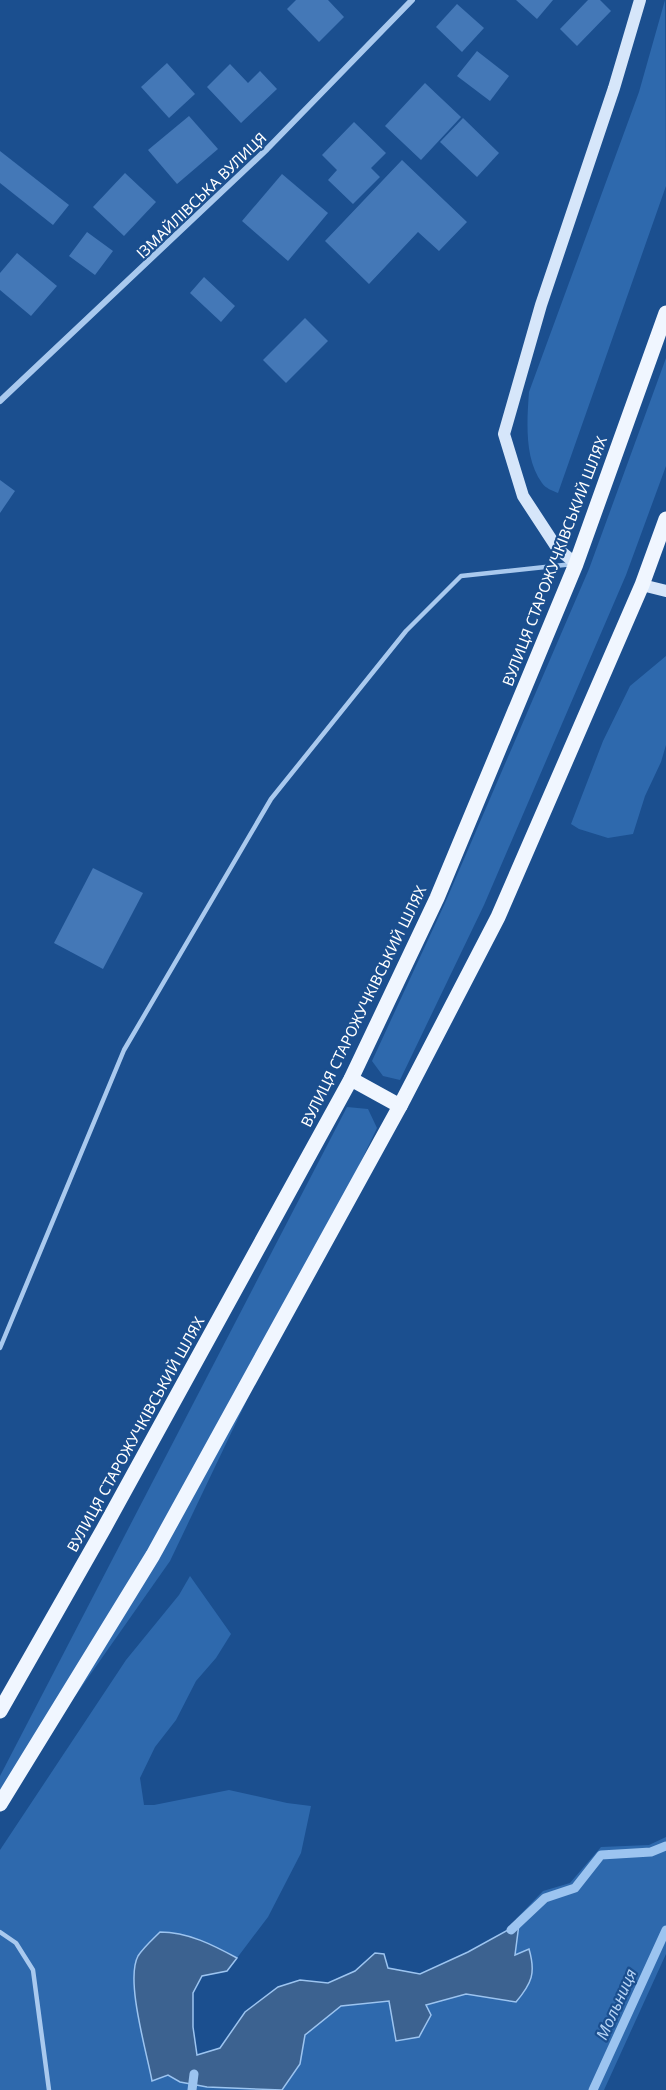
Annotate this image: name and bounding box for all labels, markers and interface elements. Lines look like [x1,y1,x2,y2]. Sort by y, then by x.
street label: ІЗМАЙЛІВСЬКА ВУЛИЦЯ [132,128,270,262]
street label: ВУЛИЦЯ СТАРОЖУЧКІВСЬКИЙ ШЛЯХ [497,433,611,689]
street label: ВУЛИЦЯ СТАРОЖУЧКІВСЬКИЙ ШЛЯХ [296,882,430,1130]
street label: ВУЛИЦЯ СТАРОЖУЧКІВСЬКИЙ ШЛЯХ [62,1313,208,1555]
water label: Мольниця [591,1965,641,2043]

